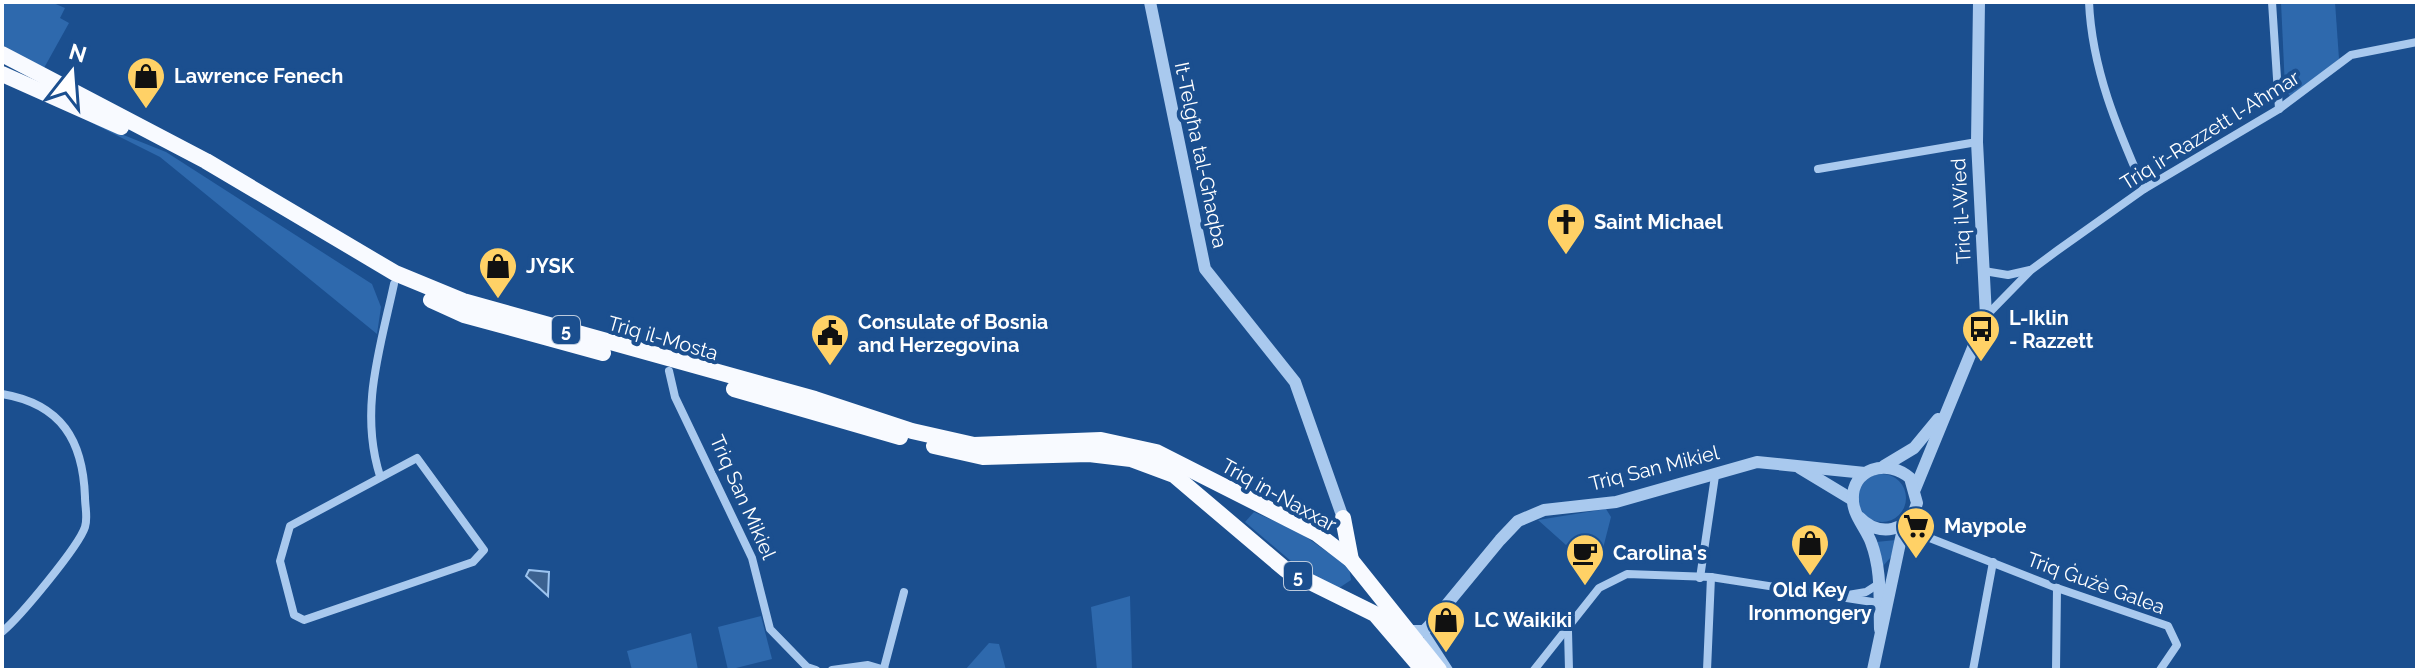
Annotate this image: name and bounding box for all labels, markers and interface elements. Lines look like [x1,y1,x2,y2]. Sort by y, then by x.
north arrow [32,32,112,112]
text: N [66,38,90,68]
shop icon: Lawrence Fenech [125,55,167,110]
street label: It-Telgħa tal-Għaqba [1170,60,1232,250]
place label: Lawrence Fenech [174,64,343,88]
street label: Triq ir-Razzett l-Aħmar [2116,65,2304,195]
street label: Triq il-Wied [1946,158,1976,264]
church icon: Saint Michael [1545,201,1587,256]
place label: Saint Michael [1594,210,1724,234]
shop icon: JYSK [477,245,519,300]
place label: JYSK [526,254,575,278]
place label: L-Iklin - Razzett [2009,306,2094,353]
bus stop icon: L-Iklin - Razzett [1960,308,2002,363]
place label: Consulate of Bosnia and Herzegovina [858,310,1048,357]
street label: Triq il-Mosta [605,311,721,365]
public building icon: Consulate of Bosnia and Herzegovina [809,312,851,367]
road number: 5 [552,316,580,344]
street label: Triq San Mikiel [705,431,781,563]
street label: Triq San Mikiel [1587,440,1722,496]
street label: Triq in-Naxxar [1217,453,1341,537]
supermarket icon: Maypole [1895,505,1937,560]
place label: Maypole [1944,514,2026,538]
shop icon: Old Key Ironmongery [1789,522,1831,577]
cafe icon: Carolina's [1564,532,1606,587]
place label: Carolina's [1613,541,1707,565]
street label: Triq Ġużè Galea [2024,546,2169,619]
road number: 5 [1284,562,1312,590]
place label: Old Key Ironmongery [1748,578,1872,625]
shop icon: LC Waikiki [1425,599,1467,654]
place label: LC Waikiki [1474,608,1572,632]

